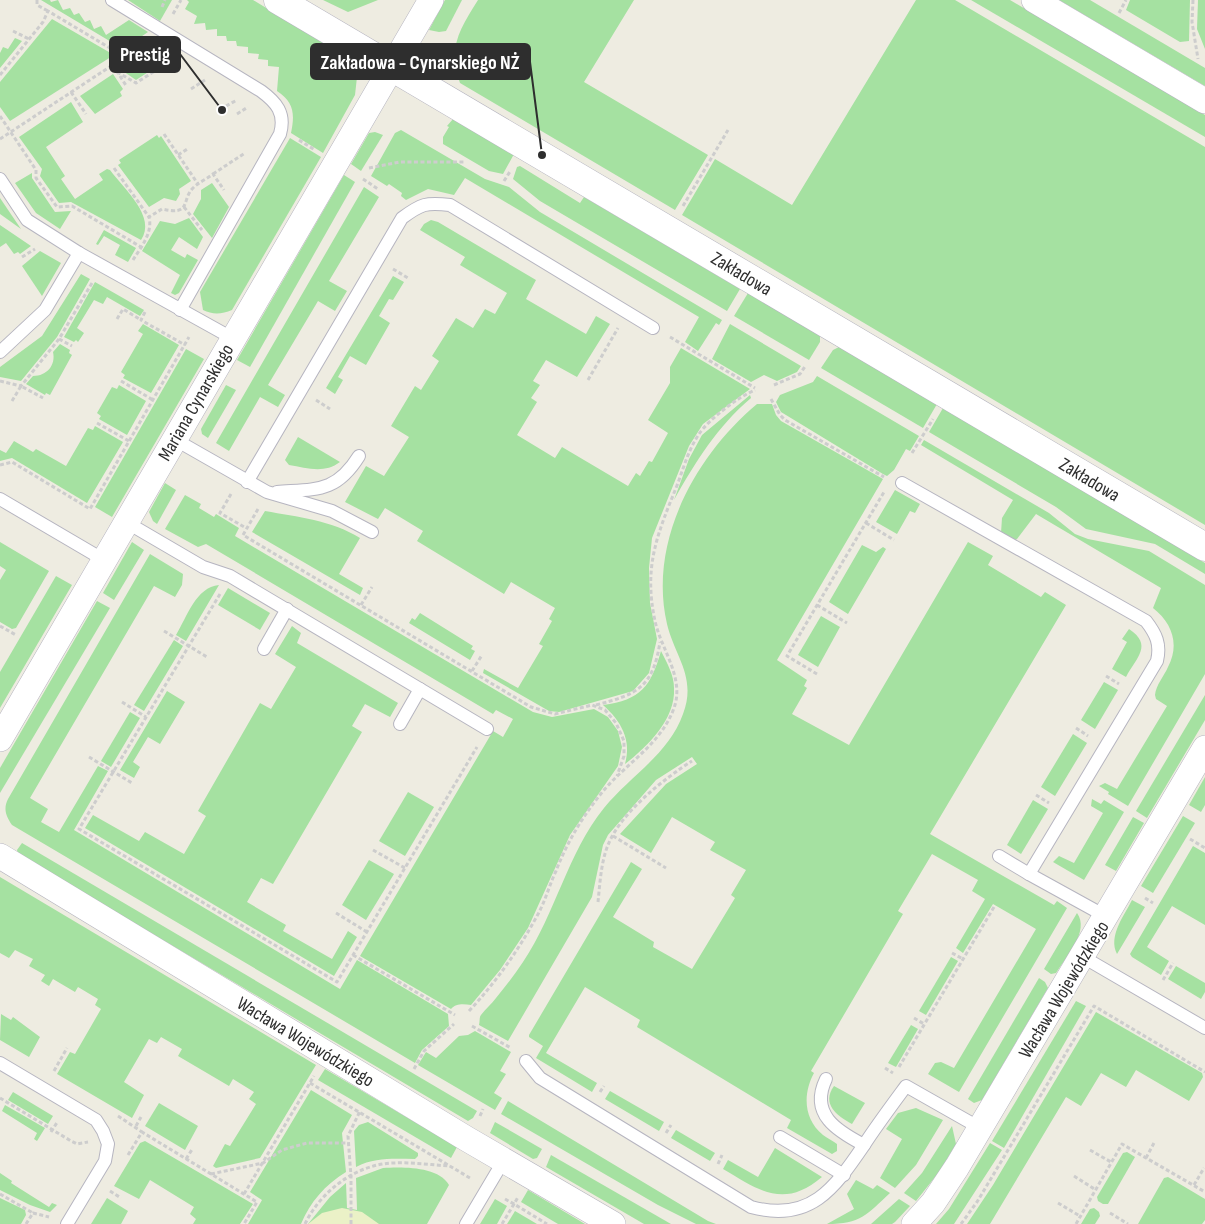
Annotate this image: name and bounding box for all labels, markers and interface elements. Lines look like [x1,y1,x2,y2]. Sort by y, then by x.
callout: Prestig [110,37,180,72]
text: Prestig [120,43,171,67]
callout: Zakładowa - Cynarskiego NŻ [311,44,530,79]
text: Zakładowa - Cynarskiego NŻ [321,51,520,75]
street label: Zakładowa [707,247,776,301]
street label: Mariana Cynarskiego [154,340,239,465]
street label: Zakładowa [1055,453,1124,507]
street label: Wacława Wojewódzkiego [1014,917,1114,1063]
street label: Wacława Wojewódzkiego [232,992,378,1092]

